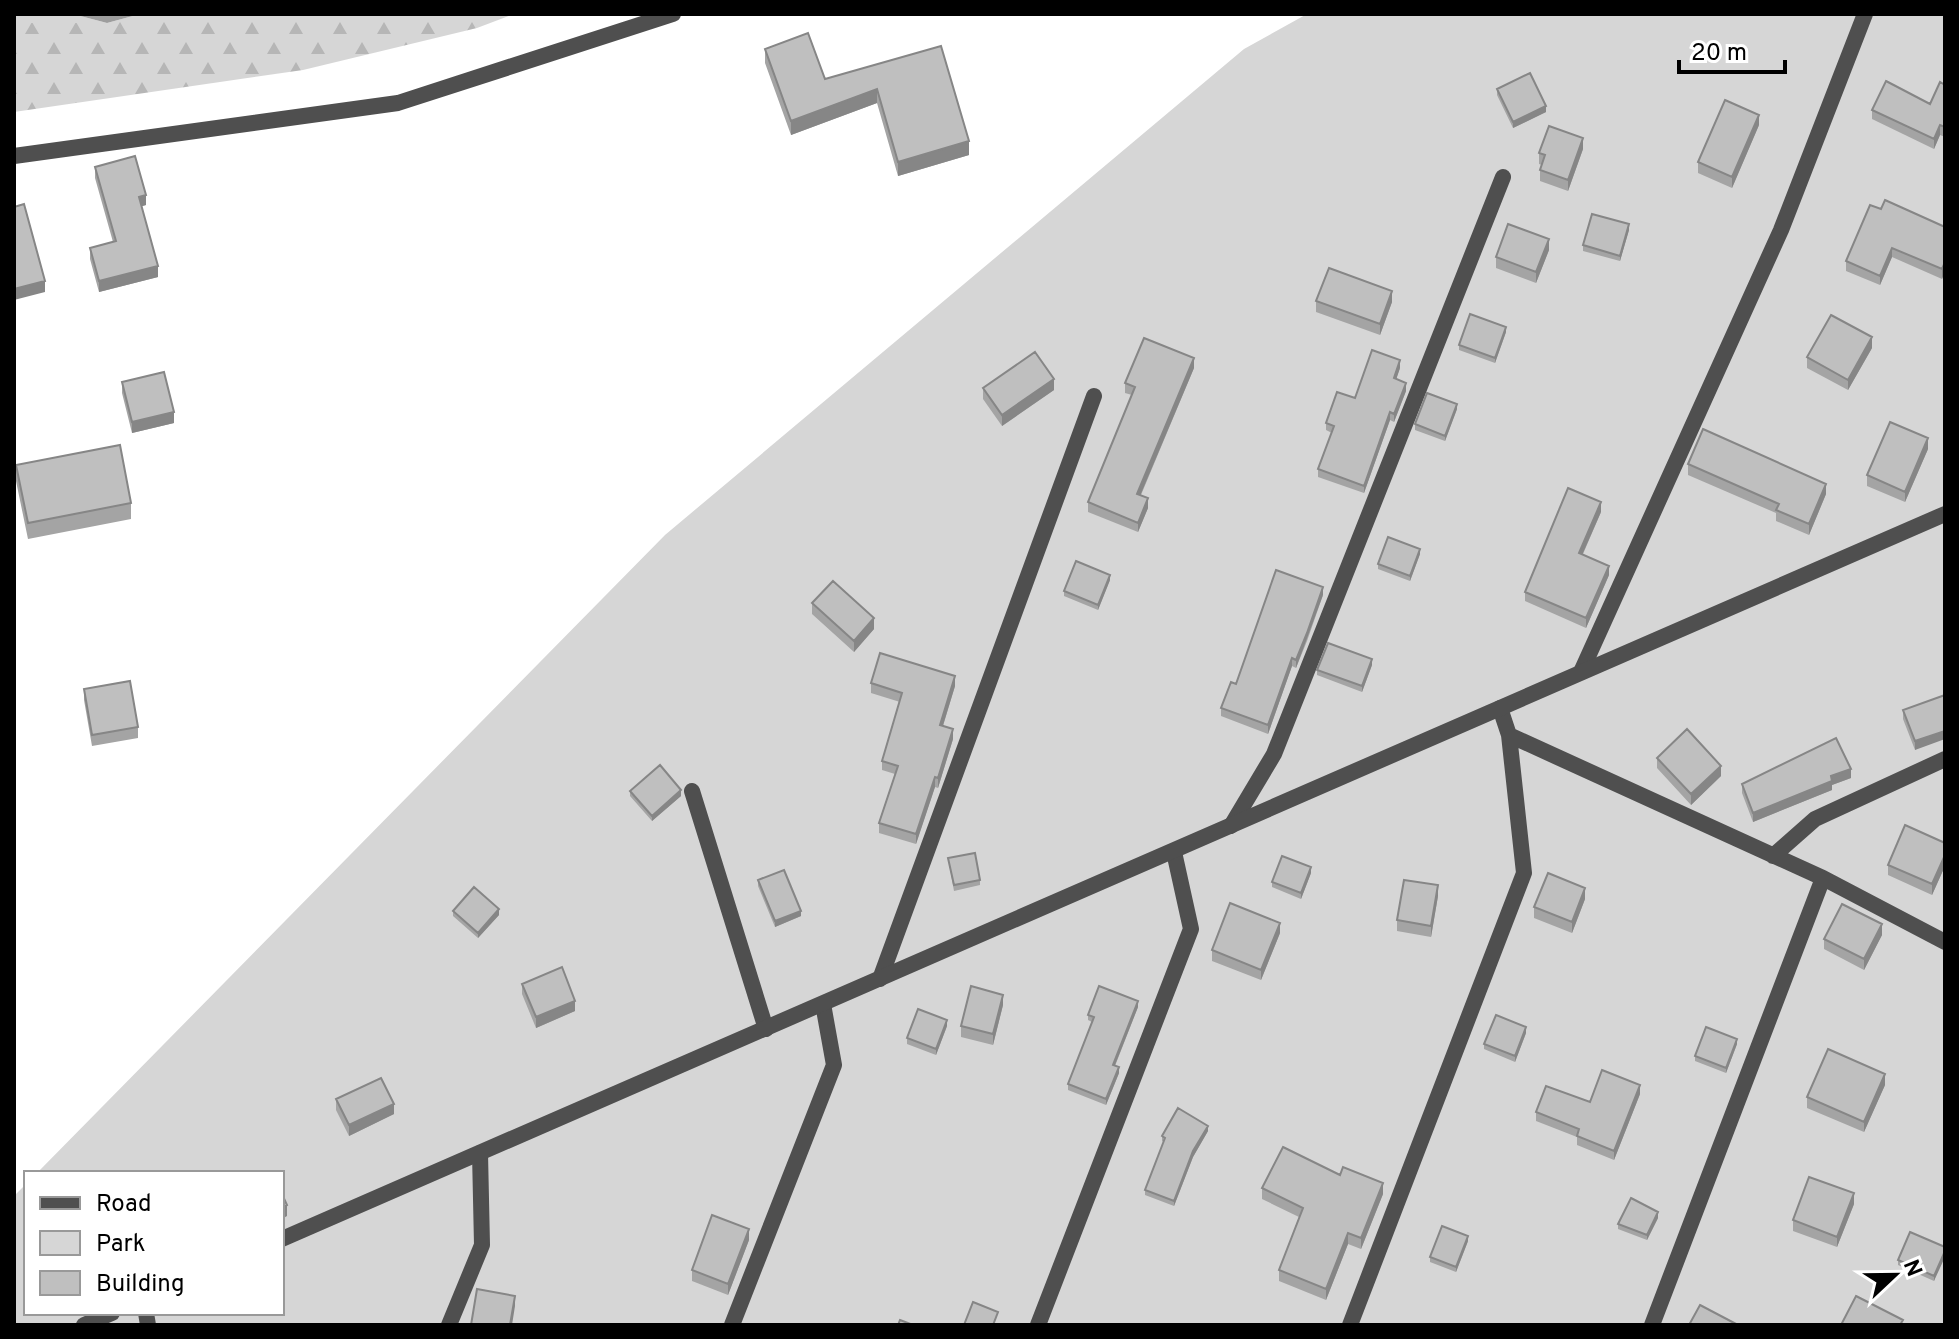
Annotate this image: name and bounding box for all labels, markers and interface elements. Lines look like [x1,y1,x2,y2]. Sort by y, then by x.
scale bar [1679,24,1785,74]
text: 20 m [1691,39,1747,69]
legend [24,1171,284,1315]
text: Road [96,1190,152,1220]
text: Park [96,1230,146,1260]
north arrow [1855,1235,1935,1315]
text: N [1896,1256,1927,1281]
text: Building [96,1270,185,1300]

